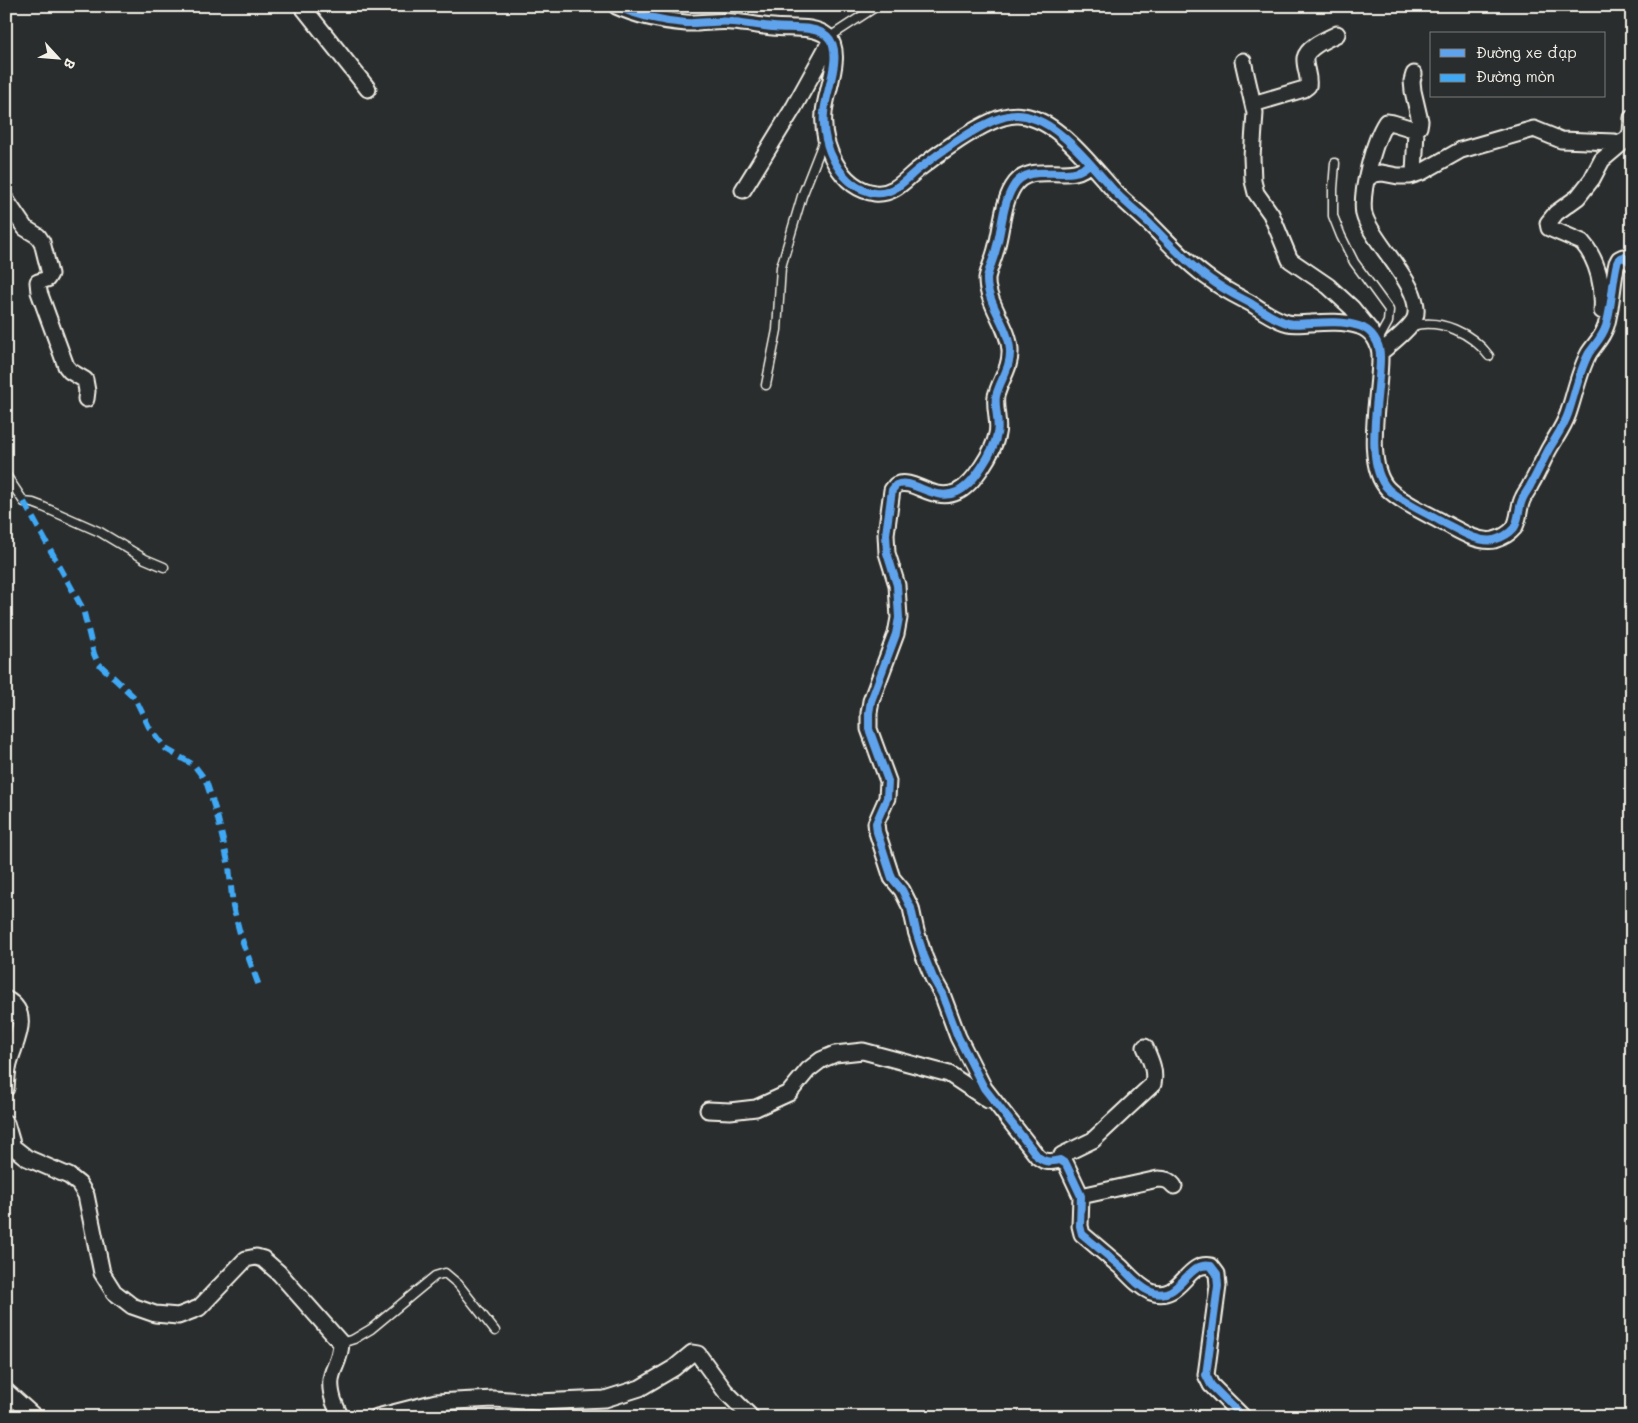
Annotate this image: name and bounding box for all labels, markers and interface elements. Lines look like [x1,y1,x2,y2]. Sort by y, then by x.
north arrow [32,32,82,82]
legend [1430,32,1606,98]
text: Đường xe đạp [1476,42,1577,62]
text: B [60,56,81,72]
text: Đường mòn [1476,66,1555,86]

